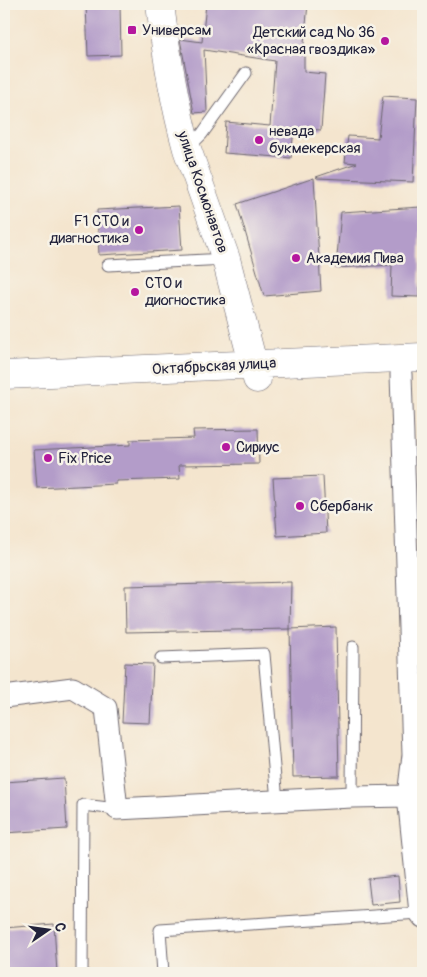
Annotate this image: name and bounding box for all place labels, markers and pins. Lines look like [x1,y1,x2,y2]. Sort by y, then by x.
place label: Универсам [142,21,212,40]
place label: Детский сад № 36 «Красная гвоздика» [247,23,375,59]
marker: Универсам [126,24,138,36]
marker: Детский сад № 36 «Красная гвоздика» [379,35,391,47]
place label: невада букмекерская [269,122,361,158]
marker: невада букмекерская [253,134,265,146]
place label: F1 СТО и диагностика [49,212,129,248]
marker: F1 СТО и диагностика [133,224,145,236]
place label: Академия Пива [306,249,404,268]
marker: Академия Пива [290,252,302,264]
place label: СТО и диогностика [145,274,226,310]
marker: СТО и диогностика [129,286,141,298]
place label: Сириус [236,438,280,457]
marker: Сириус [220,441,232,453]
place label: Fix Price [58,449,112,468]
marker: Fix Price [42,452,54,464]
place label: Сбербанк [310,497,373,516]
marker: Сбербанк [294,500,306,512]

